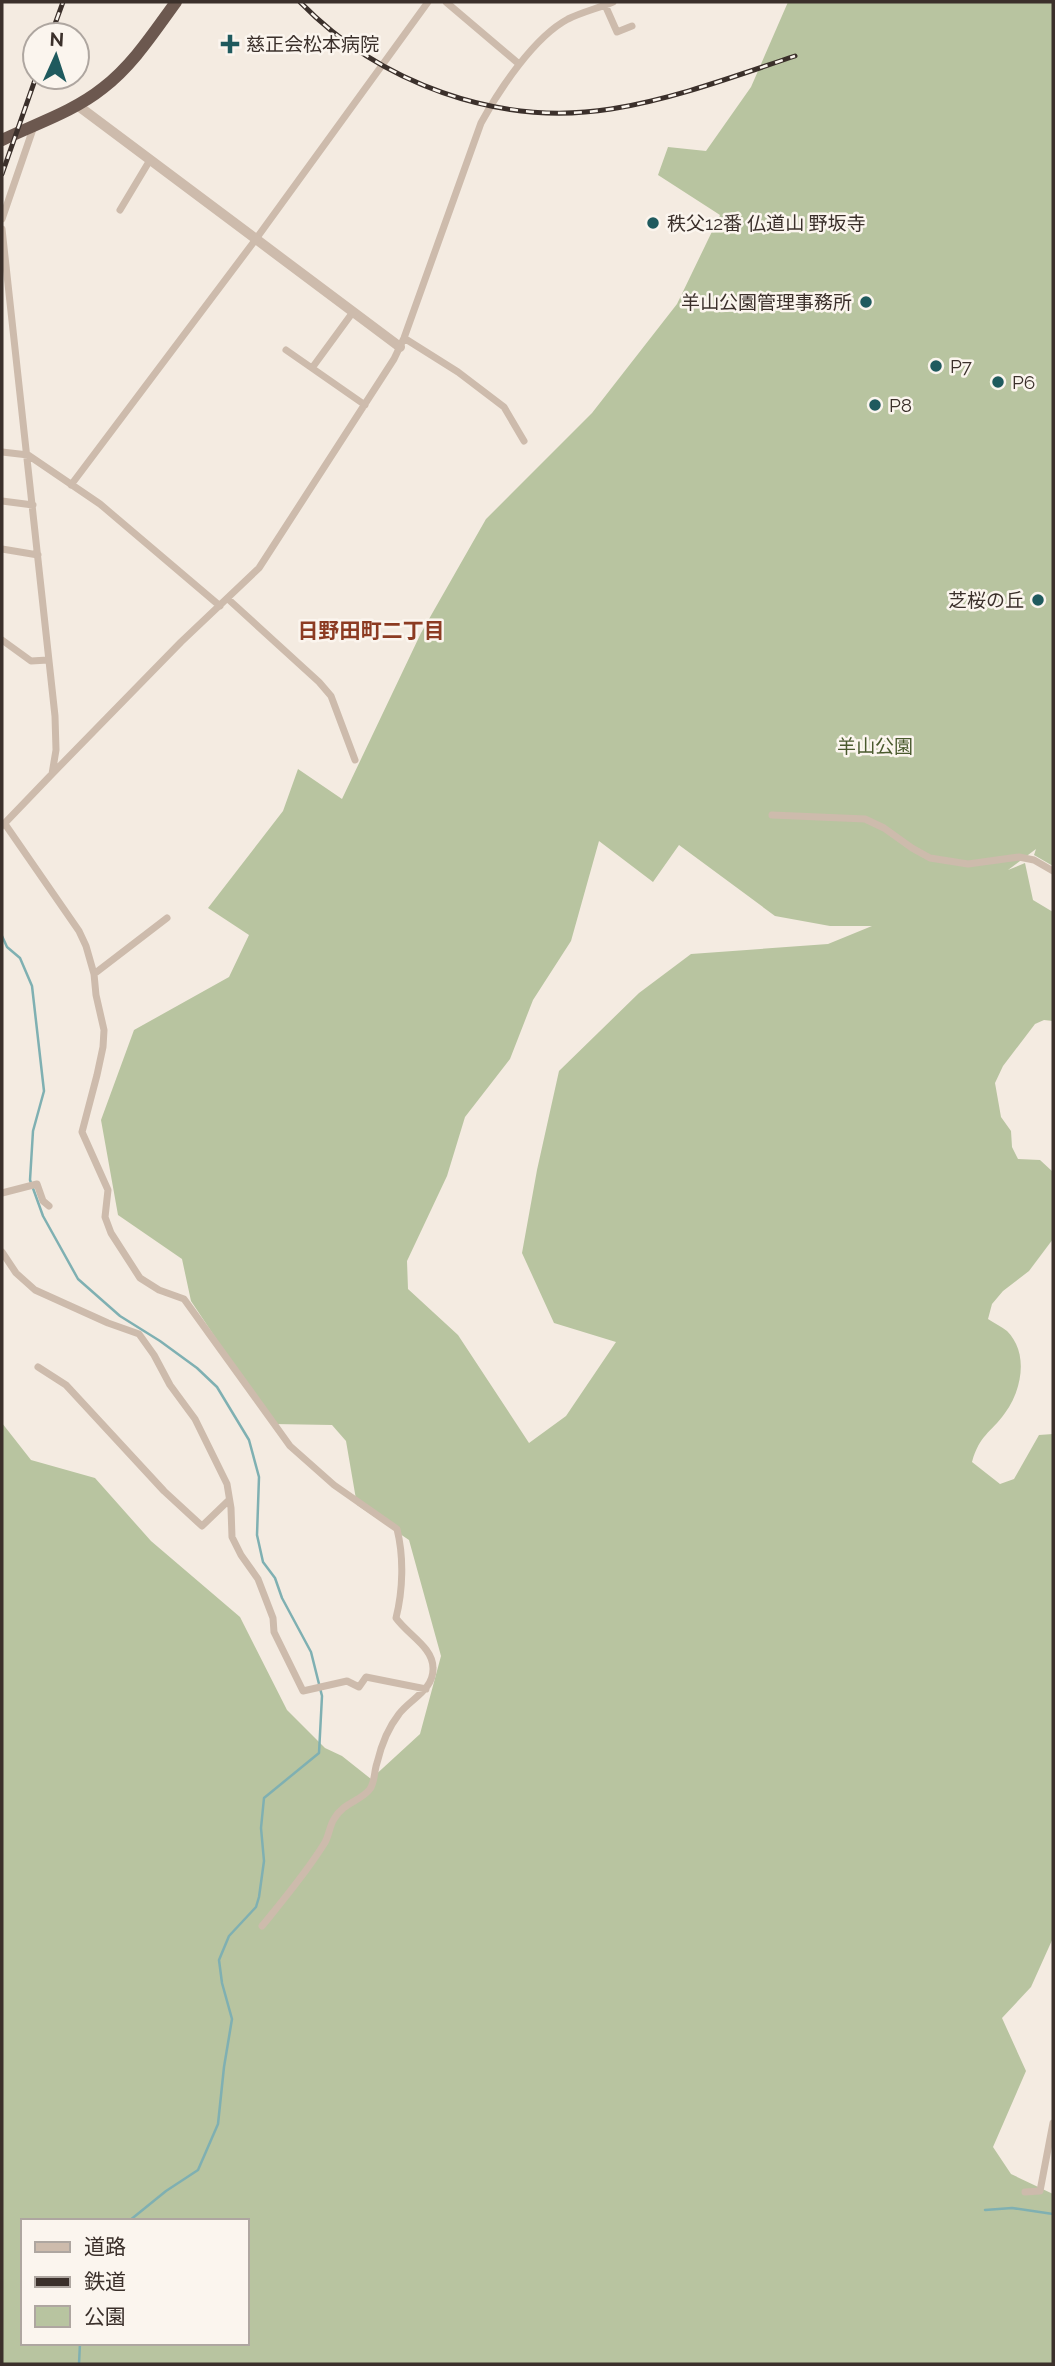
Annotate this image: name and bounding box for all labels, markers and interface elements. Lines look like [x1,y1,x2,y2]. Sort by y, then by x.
north arrow [21,21,91,91]
text: N [49,28,65,50]
place label: 慈正会松本病院 [246,33,379,55]
marker: 慈正会松本病院 [220,34,240,54]
place label: 秩父12番 仏道山 野坂寺 [667,212,866,234]
marker: 秩父12番 仏道山 野坂寺 [645,215,661,231]
place label: 羊山公園管理事務所 [681,291,852,313]
marker: 羊山公園管理事務所 [858,294,874,310]
place label: P7 [950,355,972,377]
marker: P7 [928,358,944,374]
place label: P6 [1012,371,1035,393]
marker: P6 [990,374,1006,390]
place label: P8 [889,394,912,416]
marker: P8 [867,397,883,413]
place label: 芝桜の丘 [948,589,1024,611]
marker: 芝桜の丘 [1030,592,1046,608]
district label: 日野田町二丁目 [298,618,445,643]
park label: 羊山公園 [837,735,913,757]
legend [21,2219,248,2345]
text: 道路 [84,2234,126,2259]
text: 鉄道 [84,2269,126,2294]
text: 公園 [84,2304,126,2329]

